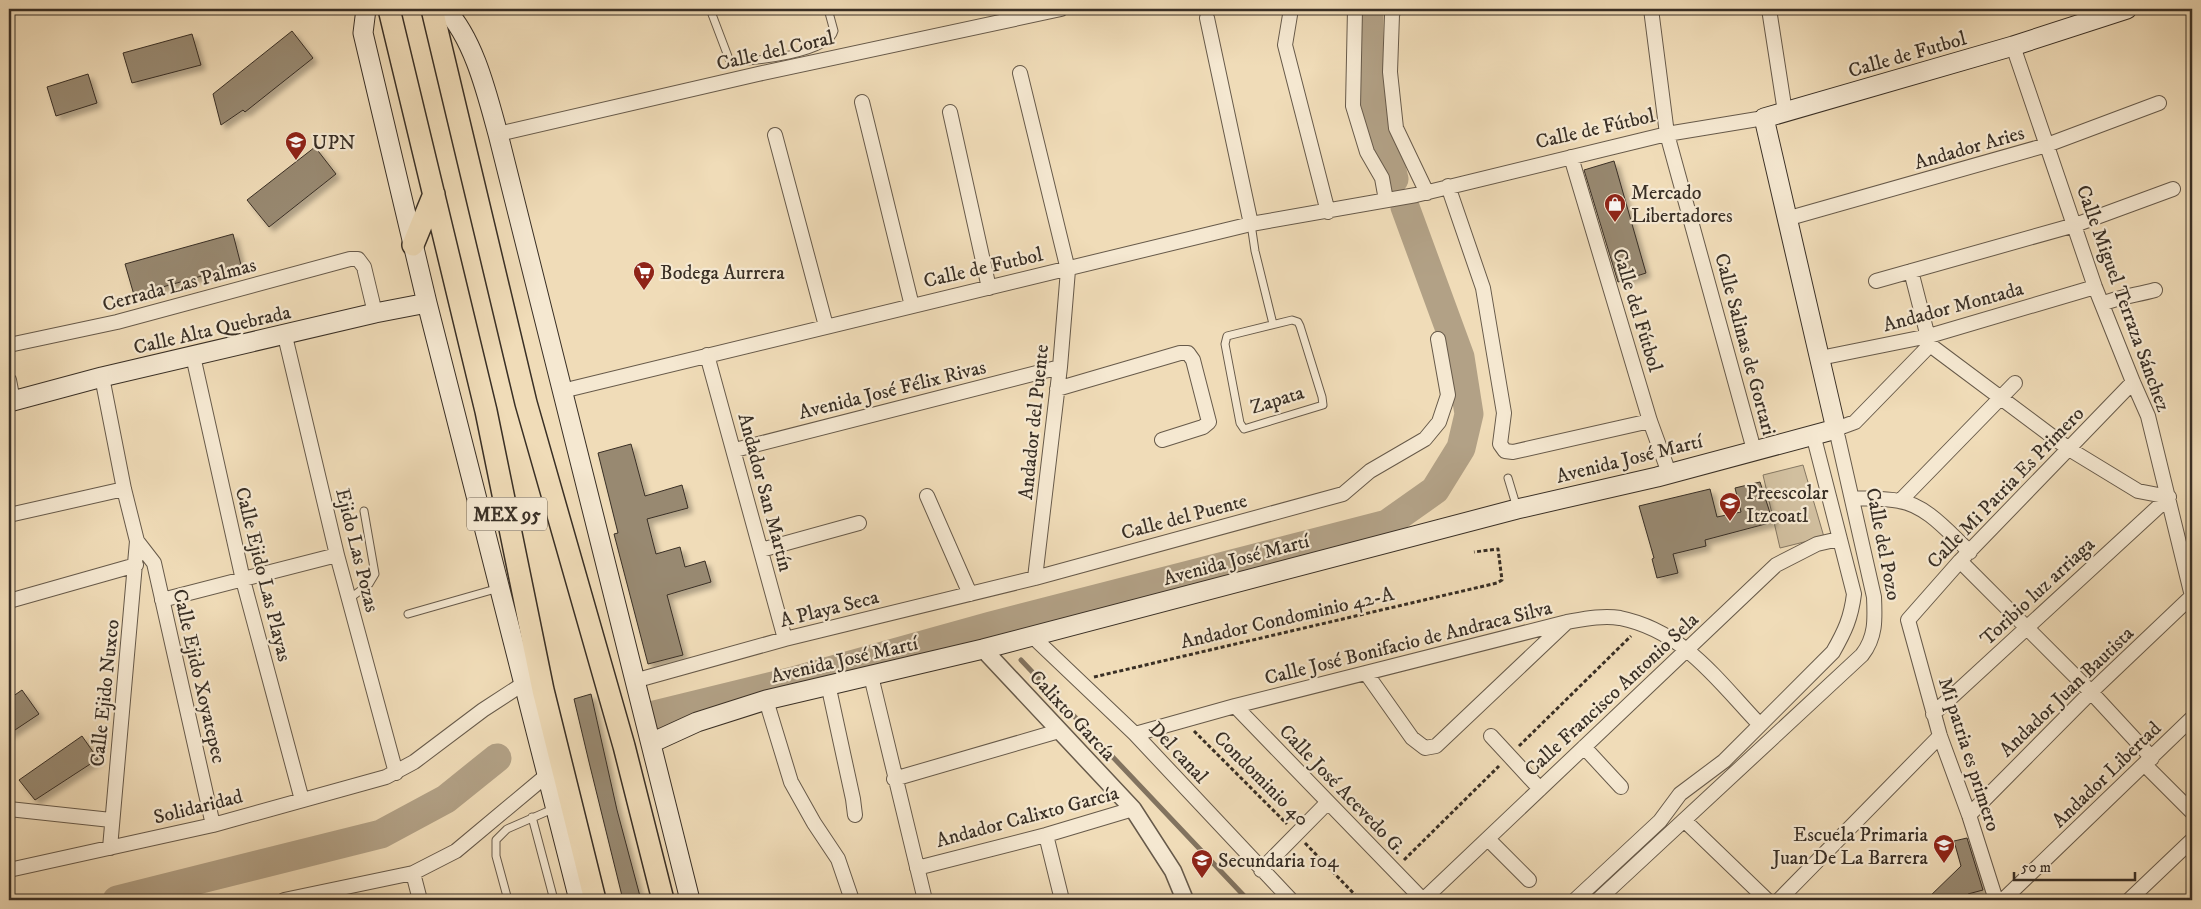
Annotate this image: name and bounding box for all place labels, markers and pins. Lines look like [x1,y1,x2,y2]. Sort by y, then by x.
school or university icon: UPN [284,130,308,161]
place label: UPN [312,131,356,156]
place label: Mercado Libertadores [1631,181,1733,229]
shop icon: Mercado Libertadores [1603,192,1627,223]
supermarket icon: Bodega Aurrera [632,260,656,291]
place label: Bodega Aurrera [660,261,785,286]
place label: Preescolar Itzcoatl [1746,481,1829,529]
school or university icon: Preescolar Itzcoatl [1718,491,1742,522]
place label: Escuela Primaria Juan De La Barrera [1771,823,1928,871]
school or university icon: Escuela Primaria Juan De La Barrera [1932,833,1956,864]
school or university icon: Secundaria 104 [1190,848,1214,879]
place label: Secundaria 104 [1218,849,1339,874]

